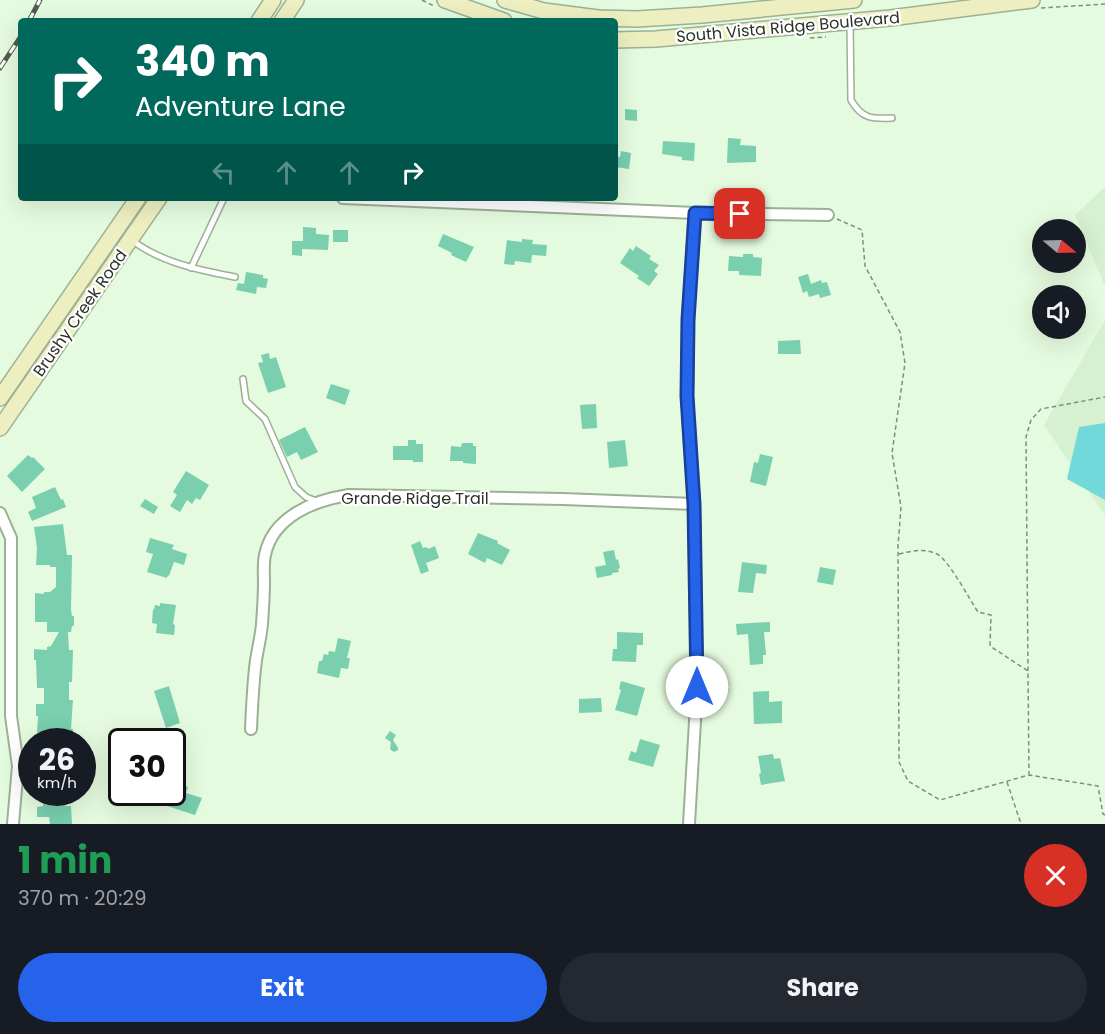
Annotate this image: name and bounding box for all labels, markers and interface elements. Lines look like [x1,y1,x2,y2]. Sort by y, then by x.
street label: South Vista Ridge Boulevard [675,6,901,48]
text: 340 m [135,32,270,91]
icon: right [36,42,114,120]
text: Adventure Lane [135,88,346,125]
icon: left [207,156,240,189]
icon: ahead [270,156,303,189]
icon: ahead [333,156,366,189]
icon: right [396,156,429,189]
pin [714,188,765,239]
icon: arrive [723,197,756,230]
north arrow [1032,219,1086,273]
map controls [1032,219,1086,339]
street label: Brushy Creek Road [28,245,132,381]
button: sound [1032,285,1086,339]
street label: Grande Ridge Trail [341,487,489,510]
position arrow [665,655,729,719]
speed limit sign: 30 [108,728,186,806]
text: 26 [39,738,75,781]
text: km/h [37,772,77,793]
text: 1 min [18,835,112,886]
button: close [1024,844,1087,907]
text: 370 m · 20:29 [18,884,147,912]
button: Exit [18,953,547,1022]
button: Share [559,953,1087,1022]

